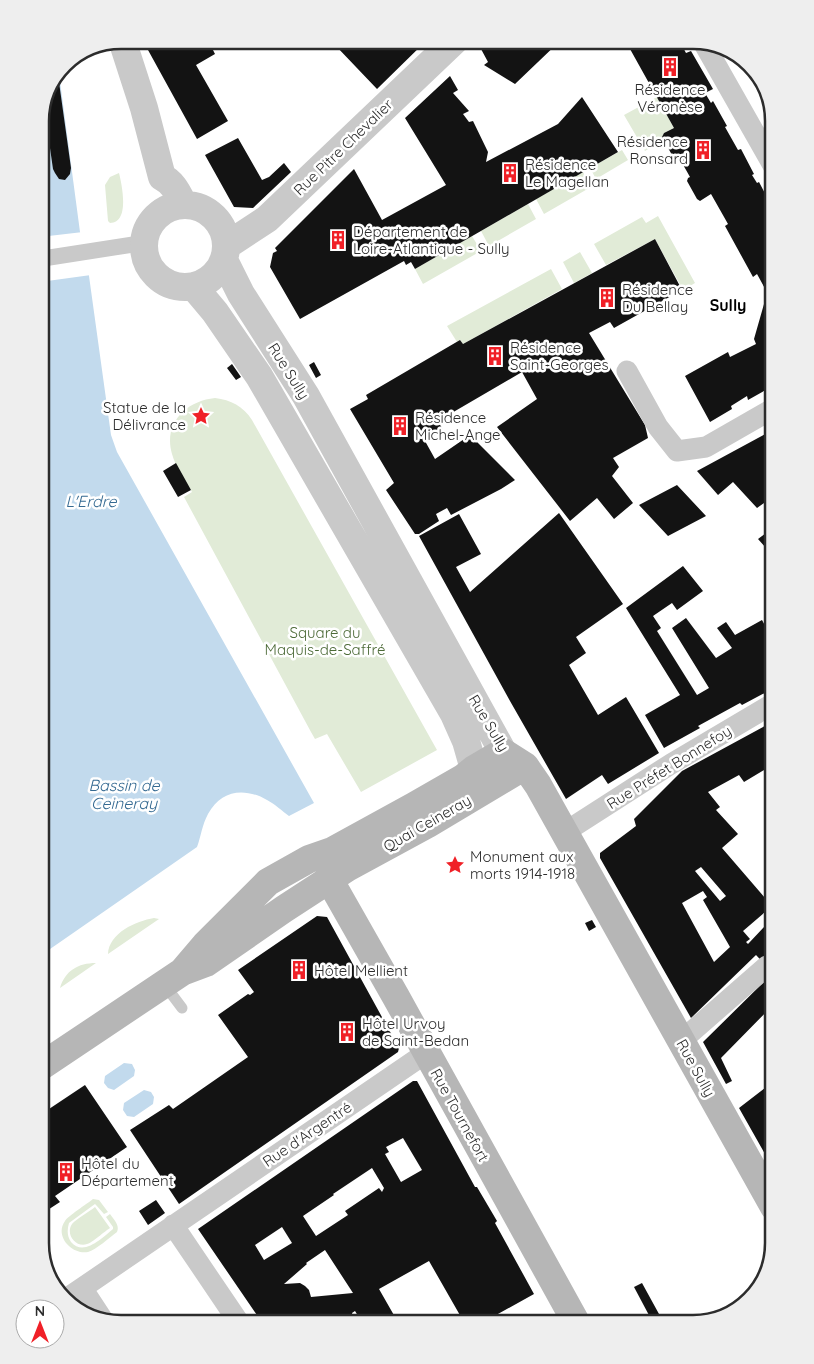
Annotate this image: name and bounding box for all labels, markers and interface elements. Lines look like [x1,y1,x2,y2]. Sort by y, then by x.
building icon: Résidence Véronèse [659,56,681,78]
place label: Résidence Véronèse [634,80,706,116]
street label: Rue Pitre Chevalier [289,95,397,199]
place label: Résidence Ronsard [617,132,688,168]
building icon: Résidence Ronsard [692,139,714,161]
place label: Résidence Le Magellan [525,155,609,191]
building icon: Résidence Le Magellan [499,162,521,184]
place label: Département de Loire-Atlantique - Sully [353,222,510,258]
building icon: Département de Loire-Atlantique - Sully [327,229,349,251]
place label: Résidence Du Bellay [622,280,693,316]
building icon: Résidence Du Bellay [596,287,618,309]
district label: Sully [710,295,746,315]
place label: Résidence Saint-Georges [510,338,608,374]
street label: Rue Sully [264,339,314,403]
building icon: Résidence Saint-Georges [484,345,506,367]
place label: Statue de la Délivrance [103,398,186,434]
place icon: Statue de la Délivrance [190,405,212,427]
place label: Résidence Michel-Ange [415,408,501,444]
building icon: Résidence Michel-Ange [389,415,411,437]
water label: L'Erdre [65,491,117,511]
park label: Square du Maquis-de-Saffré [265,623,385,659]
street label: Rue Sully [465,691,513,755]
street label: Rue Préfet Bonnefoy [603,721,735,813]
water label: Bassin de Ceineray [89,775,160,813]
street label: Quai Ceineray [380,790,474,856]
place label: Monument aux morts 1914-1918 [470,847,575,883]
place icon: Monument aux morts 1914-1918 [444,854,466,876]
building icon: Hôtel Mellient [288,959,310,981]
place label: Hôtel Mellient [314,961,408,980]
place label: Hôtel Urvoy de Saint-Bedan [362,1014,469,1050]
building icon: Hôtel Urvoy de Saint-Bedan [336,1021,358,1043]
street label: Rue Sully [672,1036,720,1100]
street label: Rue Tournefort [427,1065,493,1165]
street label: Rue d'Argentré [259,1097,355,1171]
place label: Hôtel du Département [81,1154,174,1190]
building icon: Hôtel du Département [55,1161,77,1183]
north arrow [15,1299,65,1349]
text: N [35,1302,45,1320]

